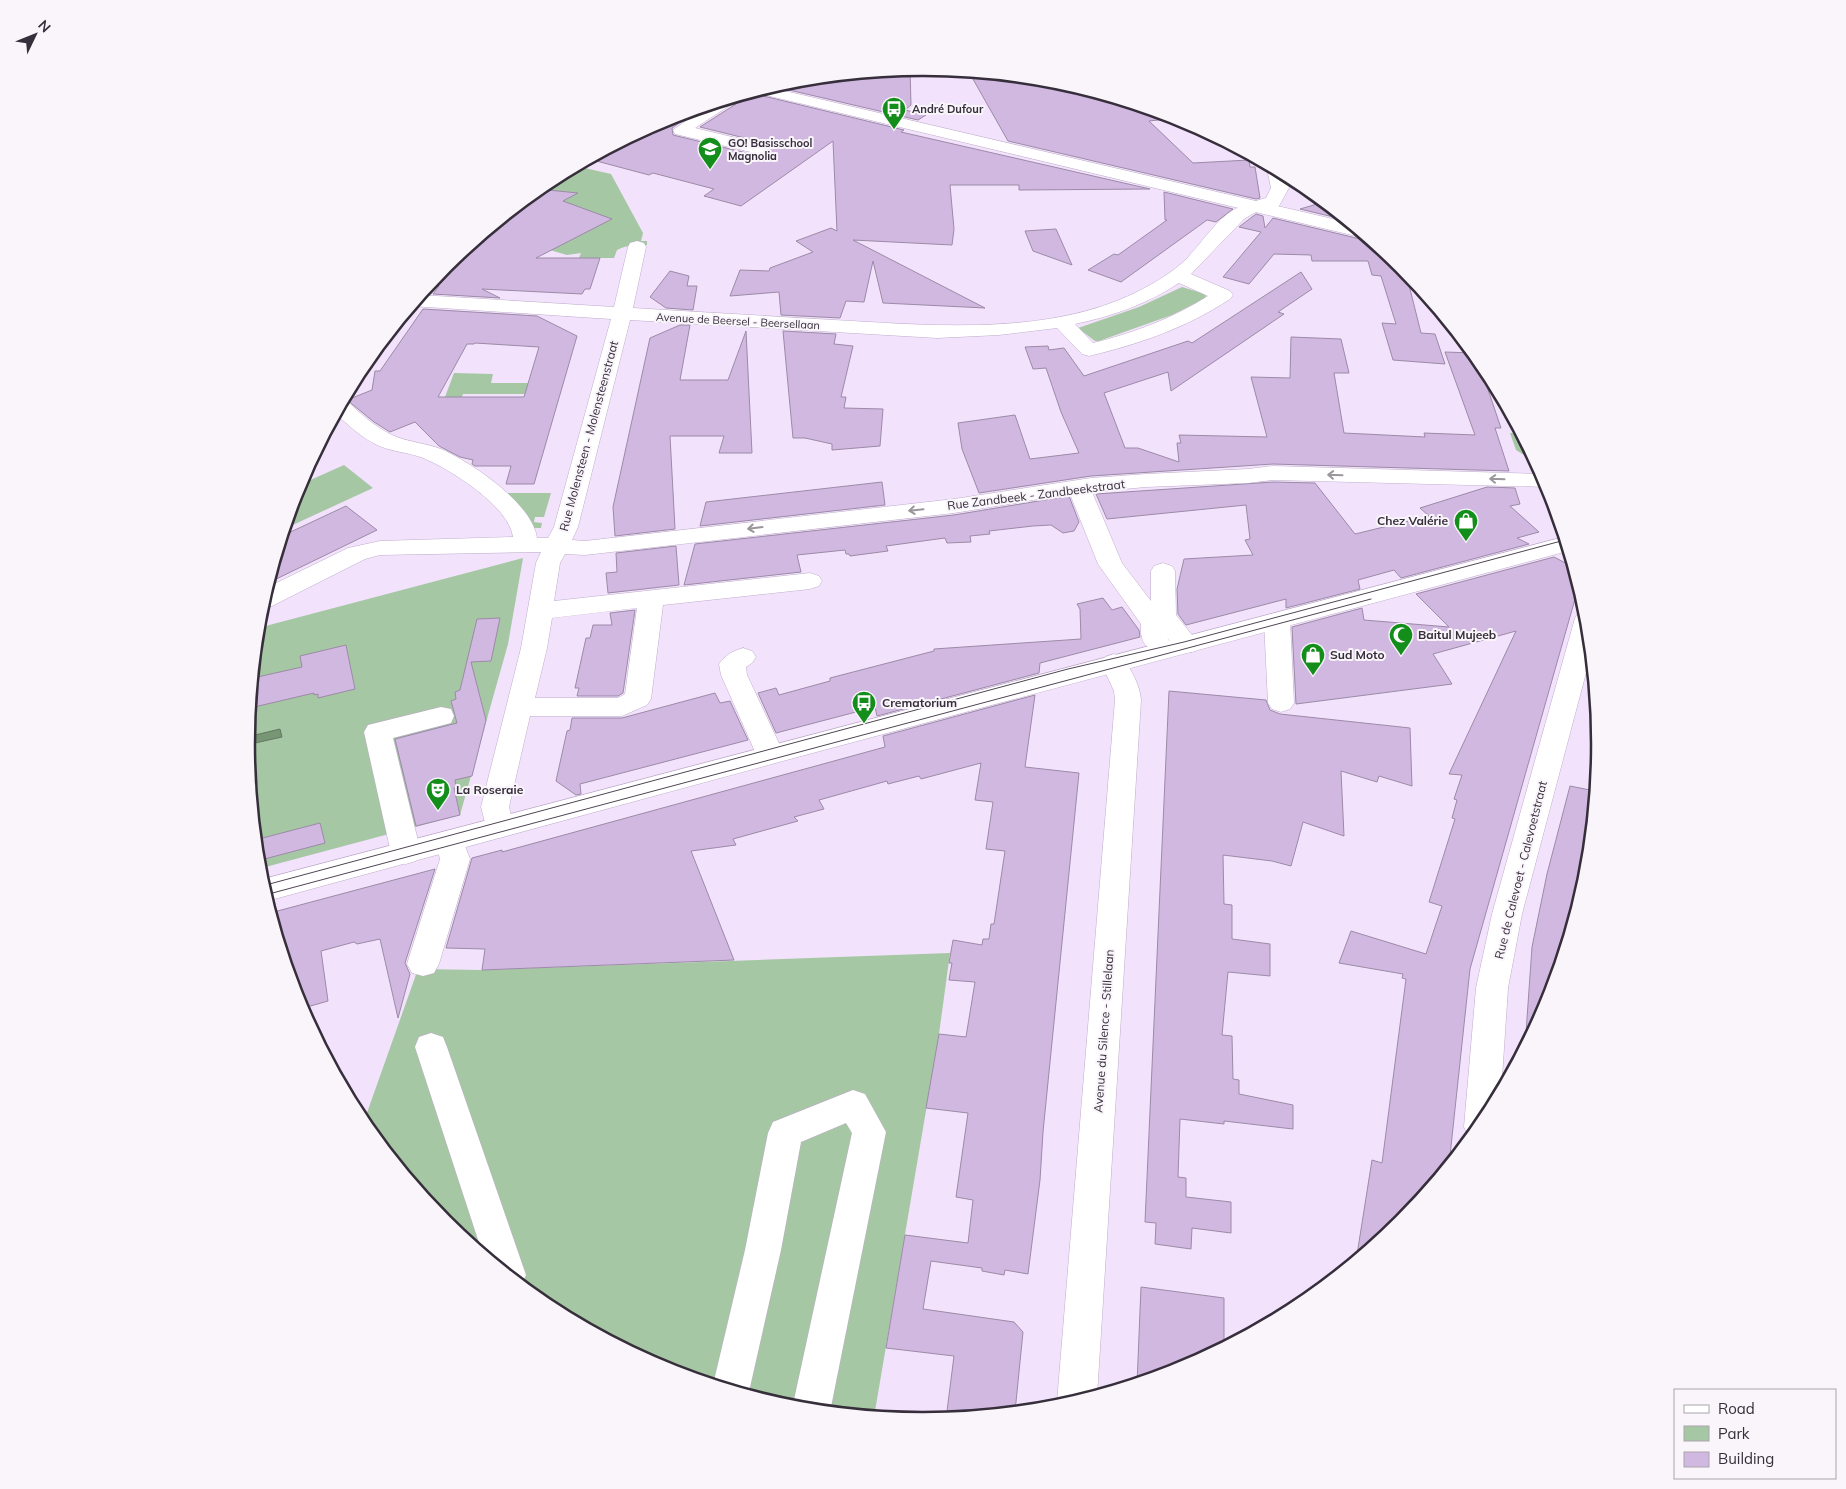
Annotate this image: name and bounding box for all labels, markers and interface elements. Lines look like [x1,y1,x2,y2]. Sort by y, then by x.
north arrow [10,10,60,60]
text: N [34,16,55,36]
bus stop icon: André Dufour [881,96,907,130]
place label: André Dufour [912,102,984,116]
school or university icon: GO! Basisschool Magnolia [697,136,723,170]
place label: GO! Basisschool Magnolia [728,136,813,163]
street label: Avenue de Beersel - Beersellaan [656,310,820,332]
street label: Rue Molensteen - Molensteenstraat [556,339,621,533]
one-way arrow [1327,470,1343,479]
one-way arrow [1489,474,1506,484]
street label: Rue Zandbeek - Zandbeekstraat [946,476,1126,513]
one-way arrow [909,505,925,515]
shop icon: Chez Valérie [1453,508,1479,542]
place label: Chez Valérie [1377,513,1448,528]
one-way arrow [747,523,763,533]
mosque icon: Baitul Mujeeb [1388,622,1414,656]
place label: Baitul Mujeeb [1418,627,1496,642]
shop icon: Sud Moto [1300,642,1326,676]
place label: Sud Moto [1330,647,1385,662]
bus stop icon: Crematorium [851,690,877,724]
place label: Crematorium [882,695,957,710]
theatre icon: La Roseraie [425,777,451,811]
street label: Rue de Calevoet - Calevoetstraat [1491,779,1550,960]
place label: La Roseraie [456,782,524,797]
street label: Avenue du Silence - Stillelaan [1090,949,1117,1113]
legend [1674,1389,1836,1479]
text: Road [1718,1399,1755,1418]
text: Park [1718,1424,1750,1443]
text: Building [1718,1449,1774,1468]

